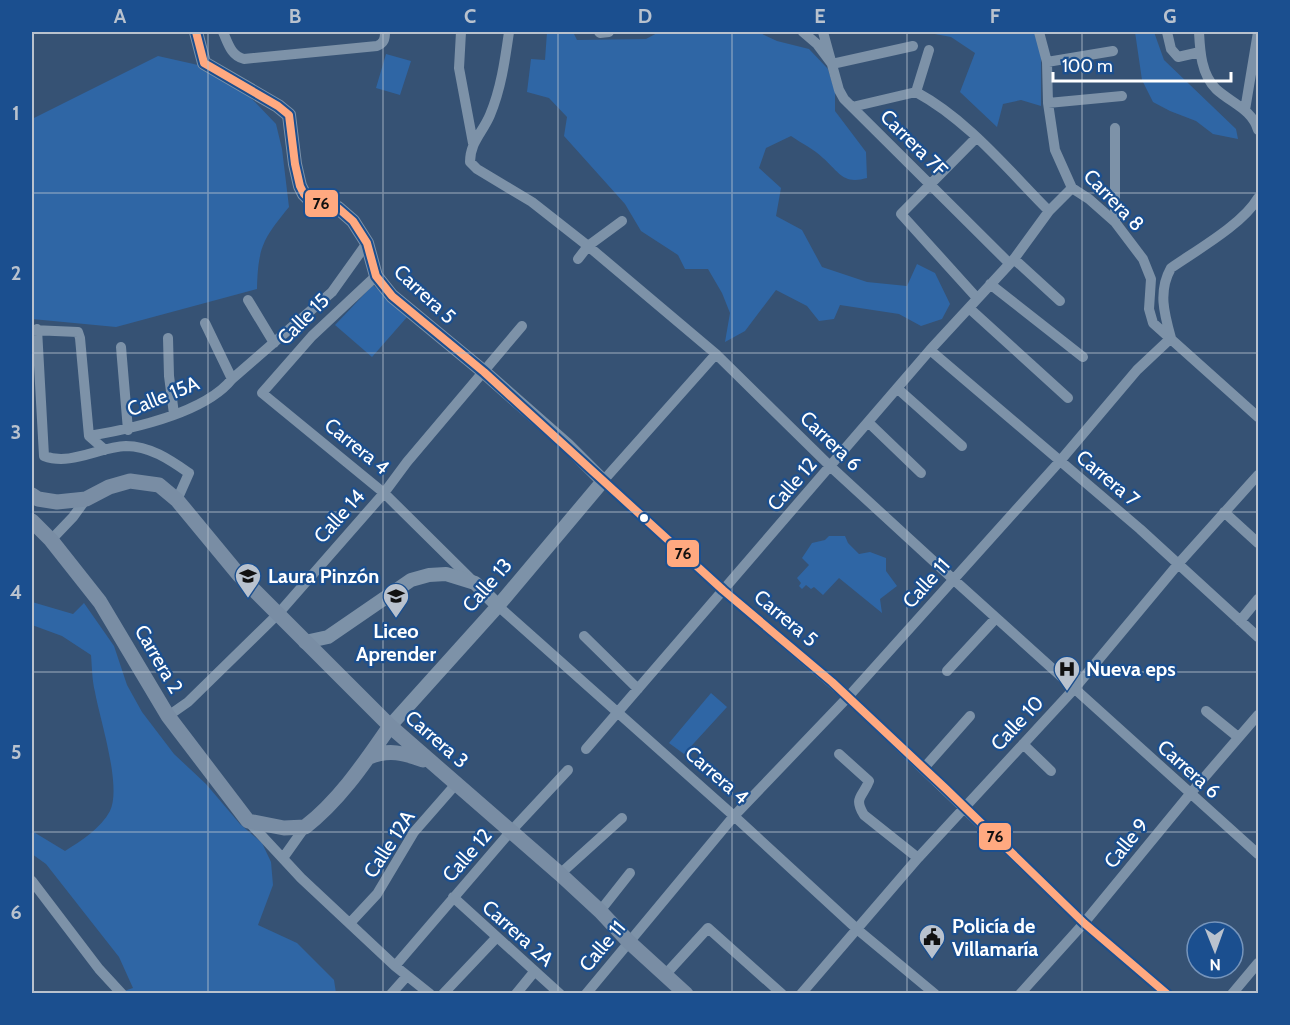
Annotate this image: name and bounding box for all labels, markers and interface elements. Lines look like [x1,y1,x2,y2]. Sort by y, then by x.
text: A [114,4,127,28]
text: B [289,4,301,28]
text: C [464,4,476,28]
text: D [638,4,652,28]
text: E [814,4,826,28]
text: F [990,4,1001,28]
text: G [1163,4,1177,28]
scale bar [1053,45,1232,83]
text: 100 m [1062,55,1113,77]
text: 1 [12,101,20,125]
street label: Carrera 7F [875,104,953,182]
street label: Carrera 8 [1079,164,1149,236]
line badge: 76 [304,189,339,218]
text: 76 [313,194,329,213]
street label: Carrera 5 [389,259,461,329]
text: 2 [11,261,21,285]
street label: Calle 15 [272,288,334,350]
street label: Calle 15A [123,370,203,421]
street label: Carrera 6 [795,406,867,476]
street label: Carrera 4 [320,413,395,480]
text: 3 [11,420,21,444]
street label: Carrera 7 [1072,445,1144,511]
street label: Calle 12 [762,452,822,516]
street label: Calle 14 [309,484,370,548]
unlabelled marker [638,512,650,524]
line badge: 76 [666,539,700,568]
text: 76 [675,544,691,563]
street label: Calle 13 [457,553,517,617]
street label: Calle 11 [897,553,955,613]
school or university icon: Laura Pinzón [233,561,263,599]
place label: Laura Pinzón [268,564,379,588]
text: 4 [10,580,22,604]
school or university icon: Liceo Aprender [381,581,411,619]
street label: Carrera 5 [749,584,823,652]
place label: Liceo Aprender [356,619,436,666]
street label: Carrera 2 [130,620,188,698]
hospital icon: Nueva eps [1052,654,1082,692]
place label: Nueva eps [1086,657,1176,681]
street label: Calle 10 [986,691,1048,755]
street label: Carrera 3 [401,705,473,773]
street label: Carrera 6 [1153,735,1225,803]
text: 5 [11,740,21,764]
street label: Carrera 4 [680,741,754,809]
street label: Calle 12A [358,805,420,882]
street label: Calle 9 [1099,813,1153,873]
line badge: 76 [978,822,1012,851]
street label: Calle 12 [437,823,497,887]
text: 76 [987,827,1003,846]
street label: Carrera 2A [477,895,559,972]
text: 6 [10,900,22,924]
place label: Policía de Villamaría [952,914,1038,961]
street label: Calle 11 [574,916,630,976]
north arrow [1185,920,1245,980]
public building icon: Policía de Villamaría [917,922,947,960]
text: N [1209,955,1221,974]

